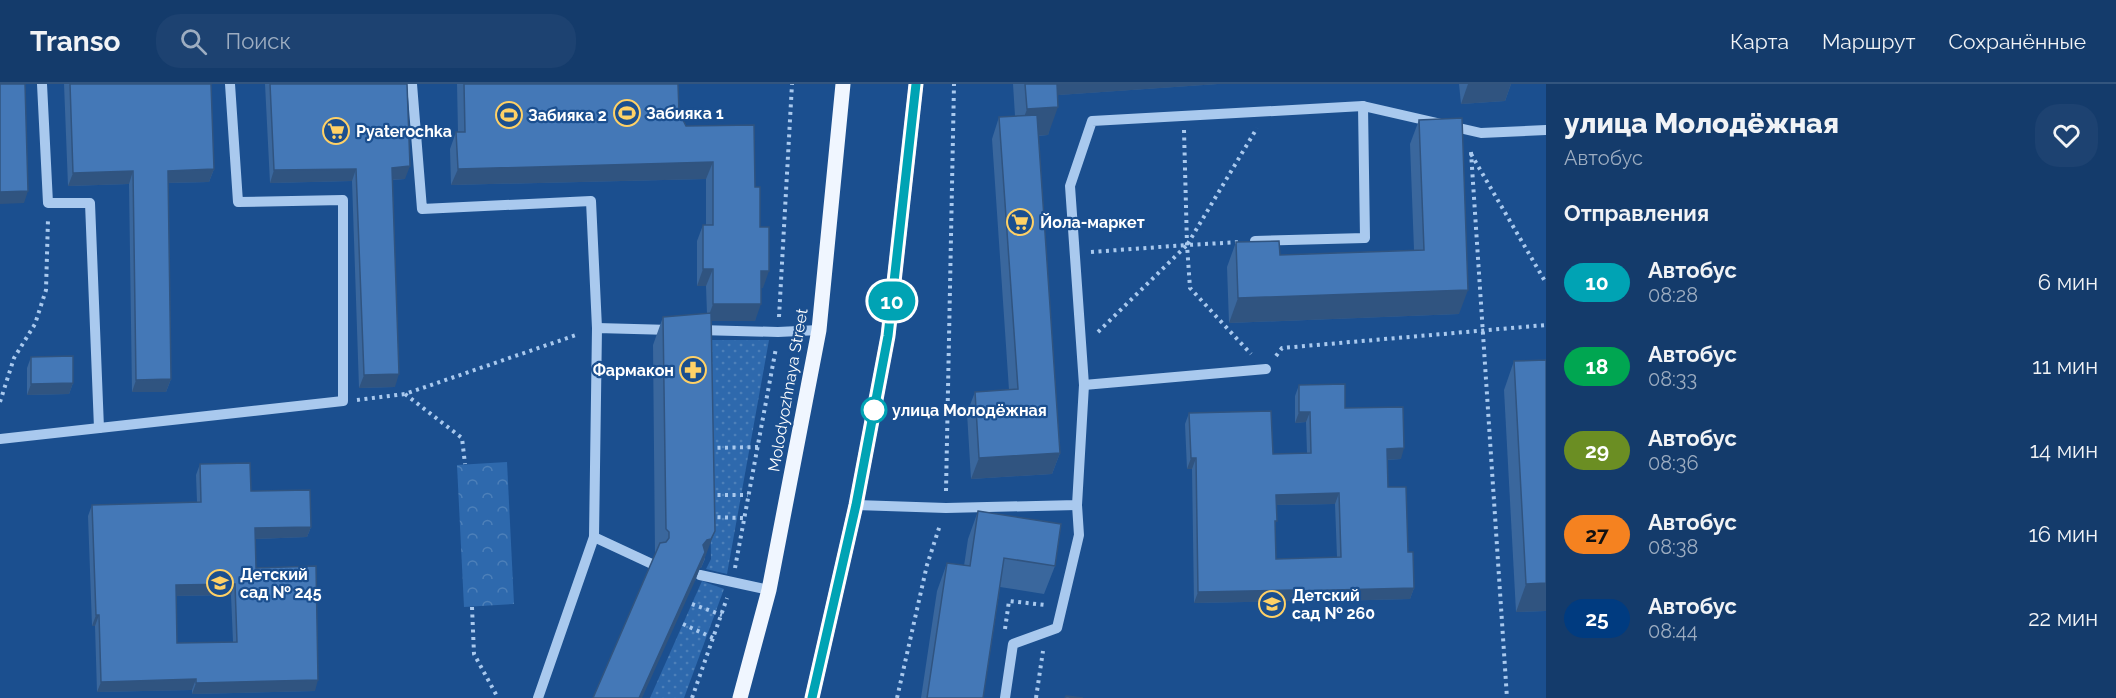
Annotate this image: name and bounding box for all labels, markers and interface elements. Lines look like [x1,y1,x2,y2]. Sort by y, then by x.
search box [156,14,576,68]
text: Transo [30,25,120,58]
icon: search [177,25,210,58]
text: Поиск [225,28,291,54]
text: Карта [1730,29,1789,54]
text: Маршрут [1822,29,1915,54]
text: Сохранённые [1948,29,2086,54]
sports icon: Забияка 1 [612,98,642,128]
sports icon: Забияка 2 [494,100,524,130]
place label: Забияка 1 [646,104,724,123]
button: heart [2035,104,2098,167]
place label: Забияка 2 [528,106,607,125]
text: улица Молодёжная [1564,107,1839,140]
supermarket icon: Pyaterochka [321,116,351,146]
place label: Pyaterochka [356,122,452,141]
text: Автобус [1564,146,1643,170]
text: Отправления [1564,200,1709,226]
supermarket icon: Йола-маркет [1005,207,1035,237]
place label: Йола-маркет [1040,213,1145,232]
text: Автобус [1648,257,1737,283]
text: 6 мин [2038,269,2098,295]
text: 10 [1585,270,1609,295]
line badge: 10 [865,282,919,320]
text: 08:28 [1648,283,1698,307]
text: 10 [880,289,904,314]
street label: Molodyozhnaya Street [764,306,812,473]
text: Автобус [1648,341,1737,367]
text: 11 мин [2032,353,2098,379]
text: 18 [1585,354,1609,379]
pharmacy icon: Фармакон [678,355,708,385]
place label: Фармакон [593,361,674,380]
text: 08:33 [1648,367,1697,391]
marker: улица Молодёжная [861,397,887,423]
place label: улица Молодёжная [892,401,1047,420]
text: Автобус [1648,425,1737,451]
text: 14 мин [2030,437,2098,463]
text: 29 [1585,438,1609,463]
text: 08:36 [1648,451,1699,475]
text: Автобус [1648,509,1737,535]
text: 16 мин [2028,521,2098,547]
text: 27 [1585,522,1609,547]
text: 08:38 [1648,535,1698,559]
place label: Детский сад № 245 [240,565,322,602]
school or university icon: Детский сад № 245 [205,568,235,598]
place label: Детский сад № 260 [1292,586,1375,623]
school or university icon: Детский сад № 260 [1257,589,1287,619]
text: Автобус [1648,593,1737,619]
text: 22 мин [2028,605,2098,631]
text: 25 [1585,606,1609,631]
text: 08:44 [1648,619,1698,643]

